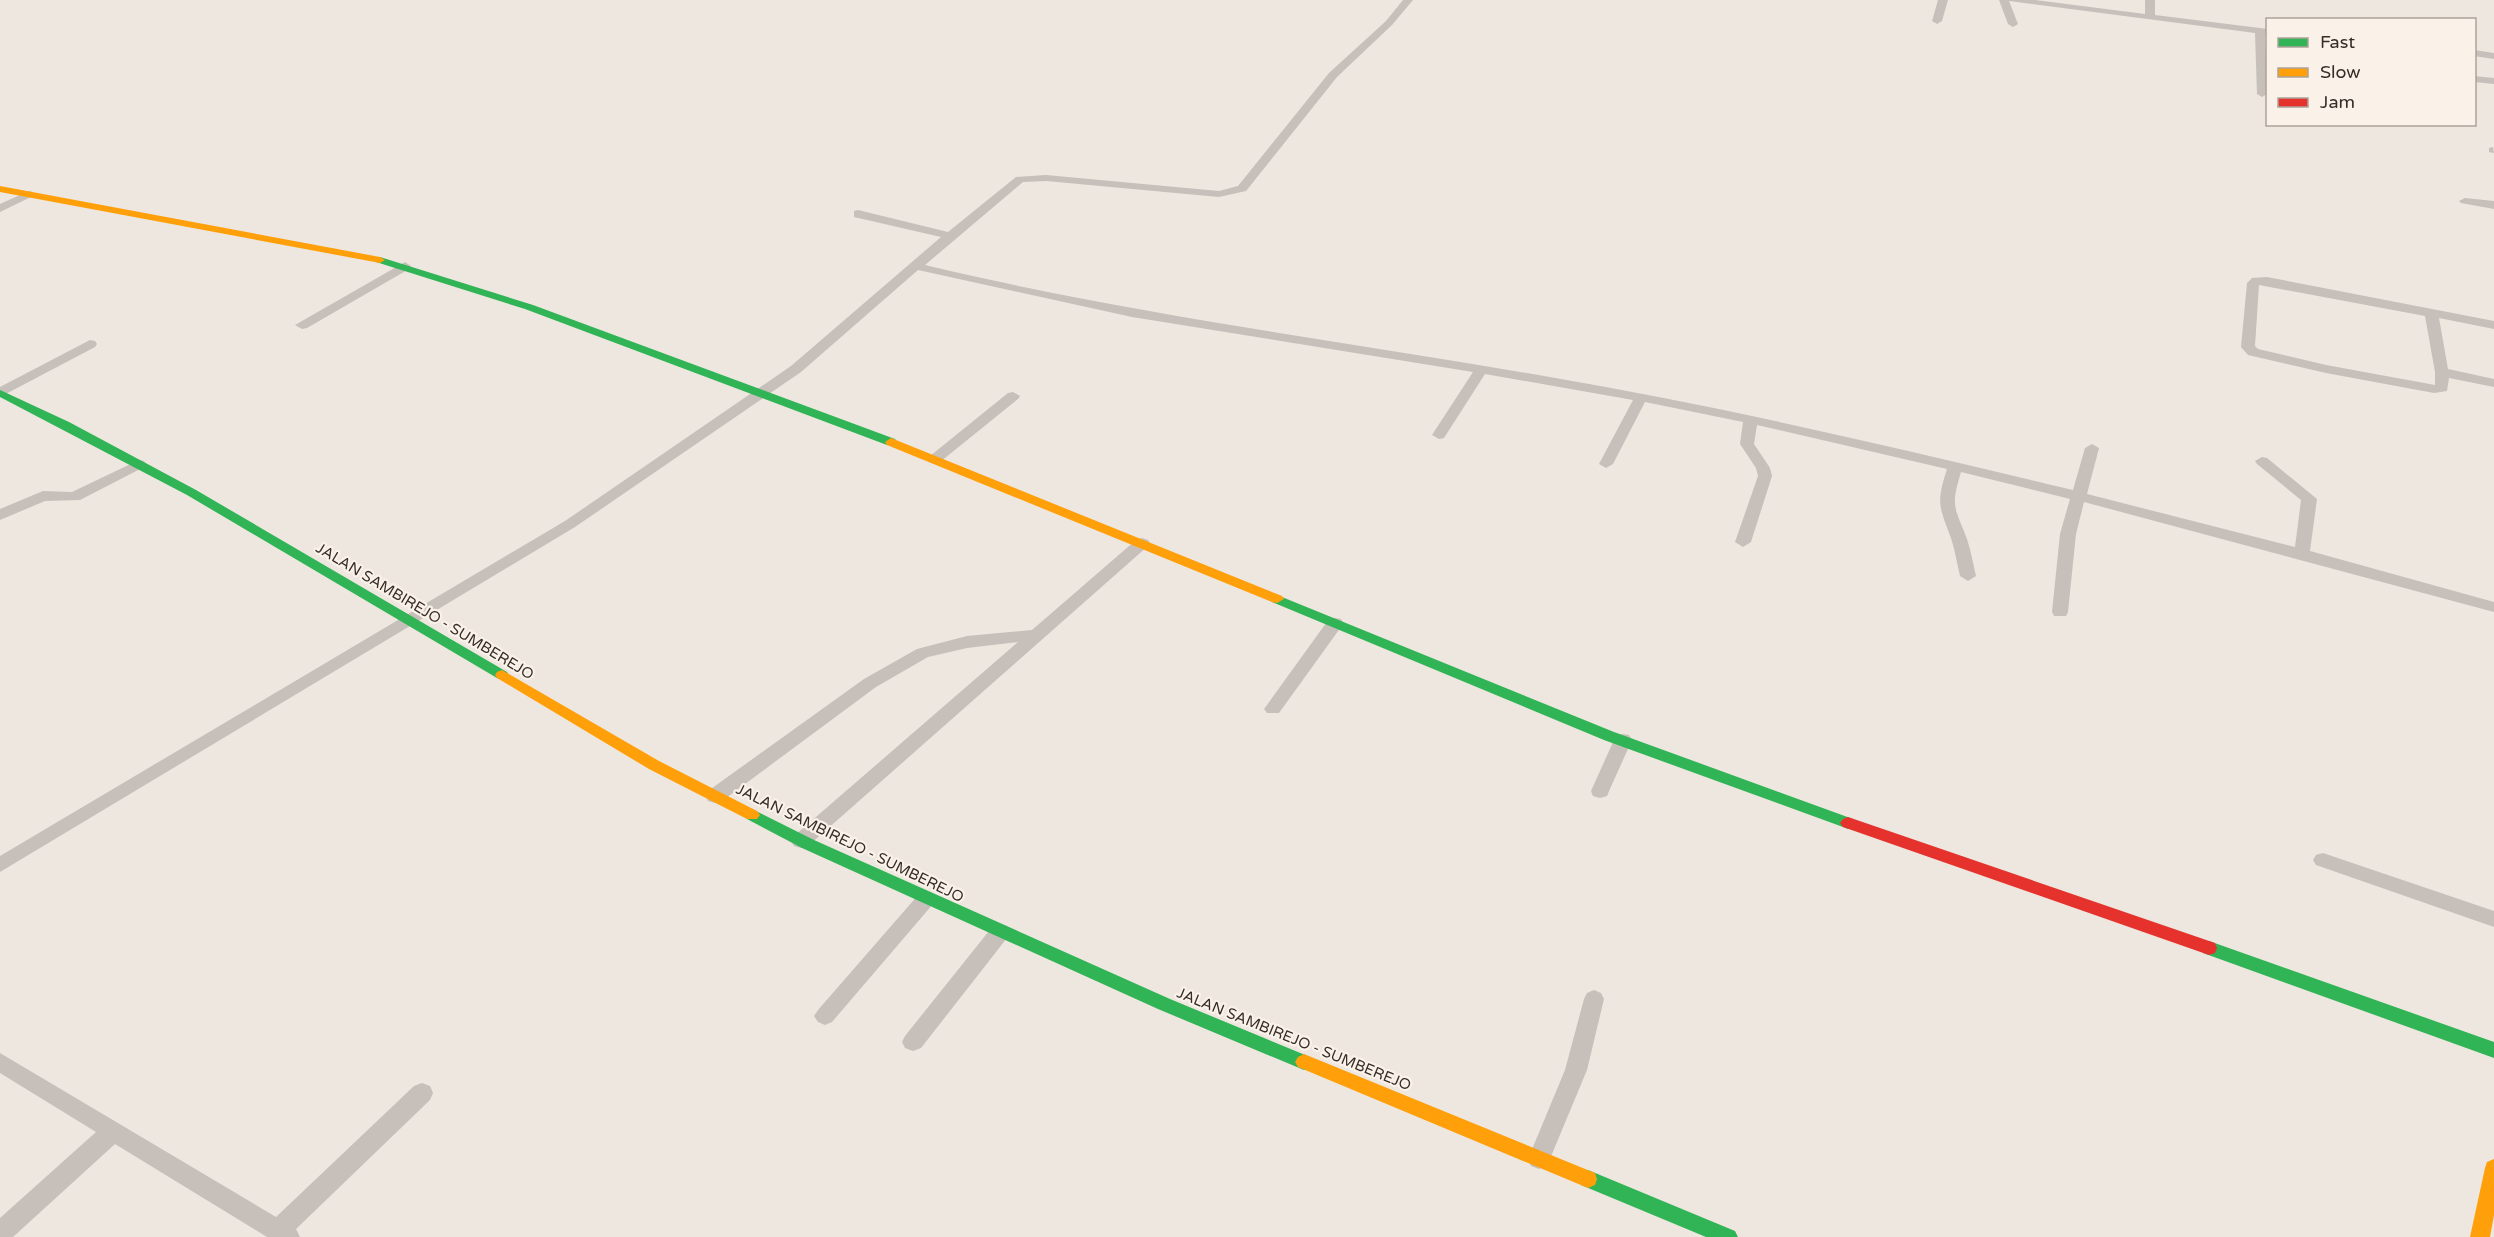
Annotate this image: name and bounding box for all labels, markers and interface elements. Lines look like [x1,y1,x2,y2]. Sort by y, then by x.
legend [2266,18,2476,126]
text: Fast [2320,31,2355,53]
text: Slow [2320,61,2361,83]
text: Jam [2320,91,2355,113]
street label: JALAN SAMBIREJO - SUMBEREJO [313,539,537,683]
street label: JALAN SAMBIREJO - SUMBEREJO [733,780,967,906]
street label: JALAN SAMBIREJO - SUMBEREJO [1174,984,1414,1094]

